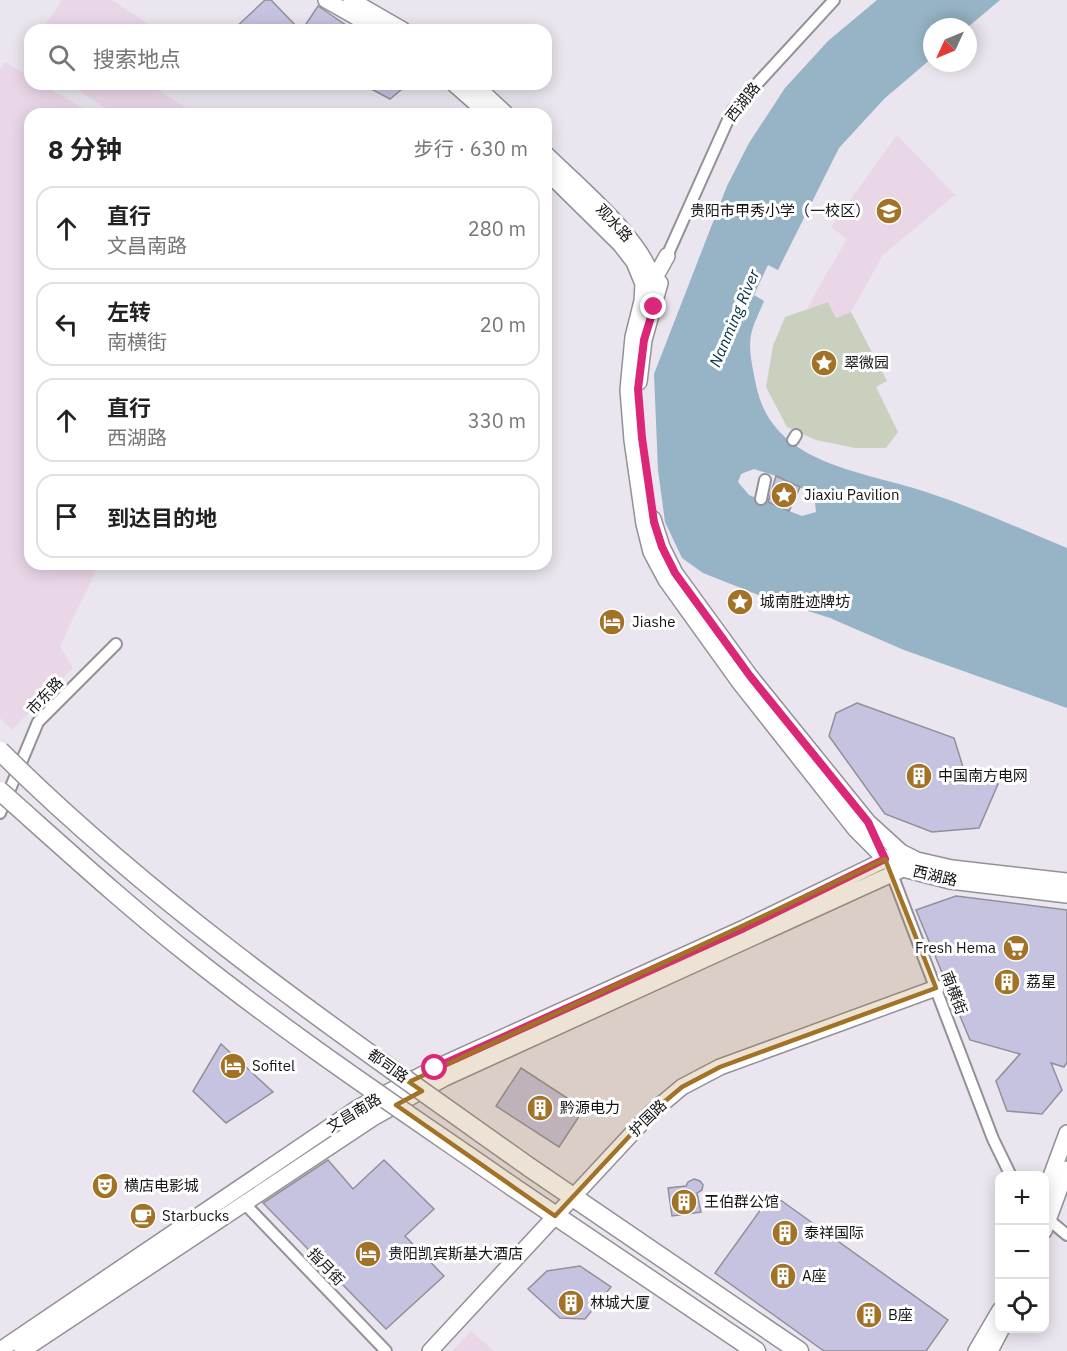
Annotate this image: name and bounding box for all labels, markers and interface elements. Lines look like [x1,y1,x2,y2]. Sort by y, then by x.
north arrow [923,18,977,72]
search box [24,24,552,90]
icon: search [45,41,78,74]
text: 搜索地点 [93,44,181,73]
street label: 西湖路 [721,78,764,125]
text: 8 分钟 [48,132,122,166]
text: 步行 · 630 m [414,135,528,162]
school or university icon: 贵阳市甲秀小学（一校区） [874,196,904,226]
street label: 观水路 [592,200,637,246]
text: 直行 [107,201,151,230]
place label: 贵阳市甲秀小学（一校区） [690,201,870,220]
icon: ahead [50,212,83,245]
text: 280 m [468,215,526,242]
text: 文昌南路 [107,232,187,259]
water label: Nanming River [704,265,764,370]
route end [640,293,666,319]
text: 左转 [107,297,151,326]
icon: left [50,308,83,341]
text: 20 m [480,311,526,338]
text: 南横街 [107,328,167,355]
place icon: 翠微园 [809,348,839,378]
place label: 翠微园 [844,353,889,372]
text: 直行 [107,393,151,422]
icon: ahead [50,404,83,437]
text: 330 m [468,407,526,434]
text: 西湖路 [107,424,167,451]
place icon: Jiaxiu Pavilion [769,480,799,510]
place label: Jiaxiu Pavilion [804,485,900,504]
icon: arrive [50,500,83,533]
text: 到达目的地 [107,503,217,532]
place icon: 城南胜迹牌坊 [725,587,755,617]
place label: 城南胜迹牌坊 [760,592,850,611]
hotel icon: Jiashe [597,607,627,637]
place label: Jiashe [632,612,675,631]
street label: 市东路 [22,673,67,719]
building icon: 中国南方电网 [904,761,934,791]
place label: 中国南方电网 [938,766,1028,785]
street label: 西湖路 [911,861,959,890]
supermarket icon: Fresh Hema [1001,933,1031,963]
place label: Fresh Hema [915,938,996,957]
building icon: 荔星 [992,967,1022,997]
street label: 南横街 [938,968,971,1017]
place label: 荔星 [1026,972,1056,991]
street label: 都司路 [365,1045,412,1087]
hotel icon: Sofitel [218,1051,248,1081]
route start [421,1054,447,1080]
place label: Sofitel [252,1056,295,1075]
street label: 文昌南路 [323,1089,384,1136]
building icon: 黔源电力 [525,1093,555,1123]
street label: 护国路 [625,1095,670,1140]
place label: 黔源电力 [560,1098,620,1117]
theatre icon: 横店电影城 [90,1171,120,1201]
map controls [995,1171,1049,1333]
button: + [995,1171,1049,1225]
place label: 横店电影城 [124,1176,199,1195]
building icon: 王伯群公馆 [669,1187,699,1217]
place label: 王伯群公馆 [704,1192,779,1211]
cafe icon: Starbucks [128,1201,158,1231]
place label: Starbucks [162,1206,229,1225]
building icon: 泰祥国际 [770,1218,800,1248]
place label: 泰祥国际 [804,1223,864,1242]
button: − [995,1225,1049,1279]
hotel icon: 贵阳凯宾斯基大酒店 [353,1239,383,1269]
street label: 指月街 [304,1244,349,1289]
place label: 贵阳凯宾斯基大酒店 [388,1244,523,1263]
building icon: A座 [768,1261,798,1291]
place label: A座 [802,1266,827,1285]
button: locate [995,1279,1049,1333]
building icon: 林城大厦 [556,1288,586,1318]
place label: 林城大厦 [590,1293,650,1312]
building icon: B座 [854,1300,884,1330]
place label: B座 [888,1305,913,1324]

